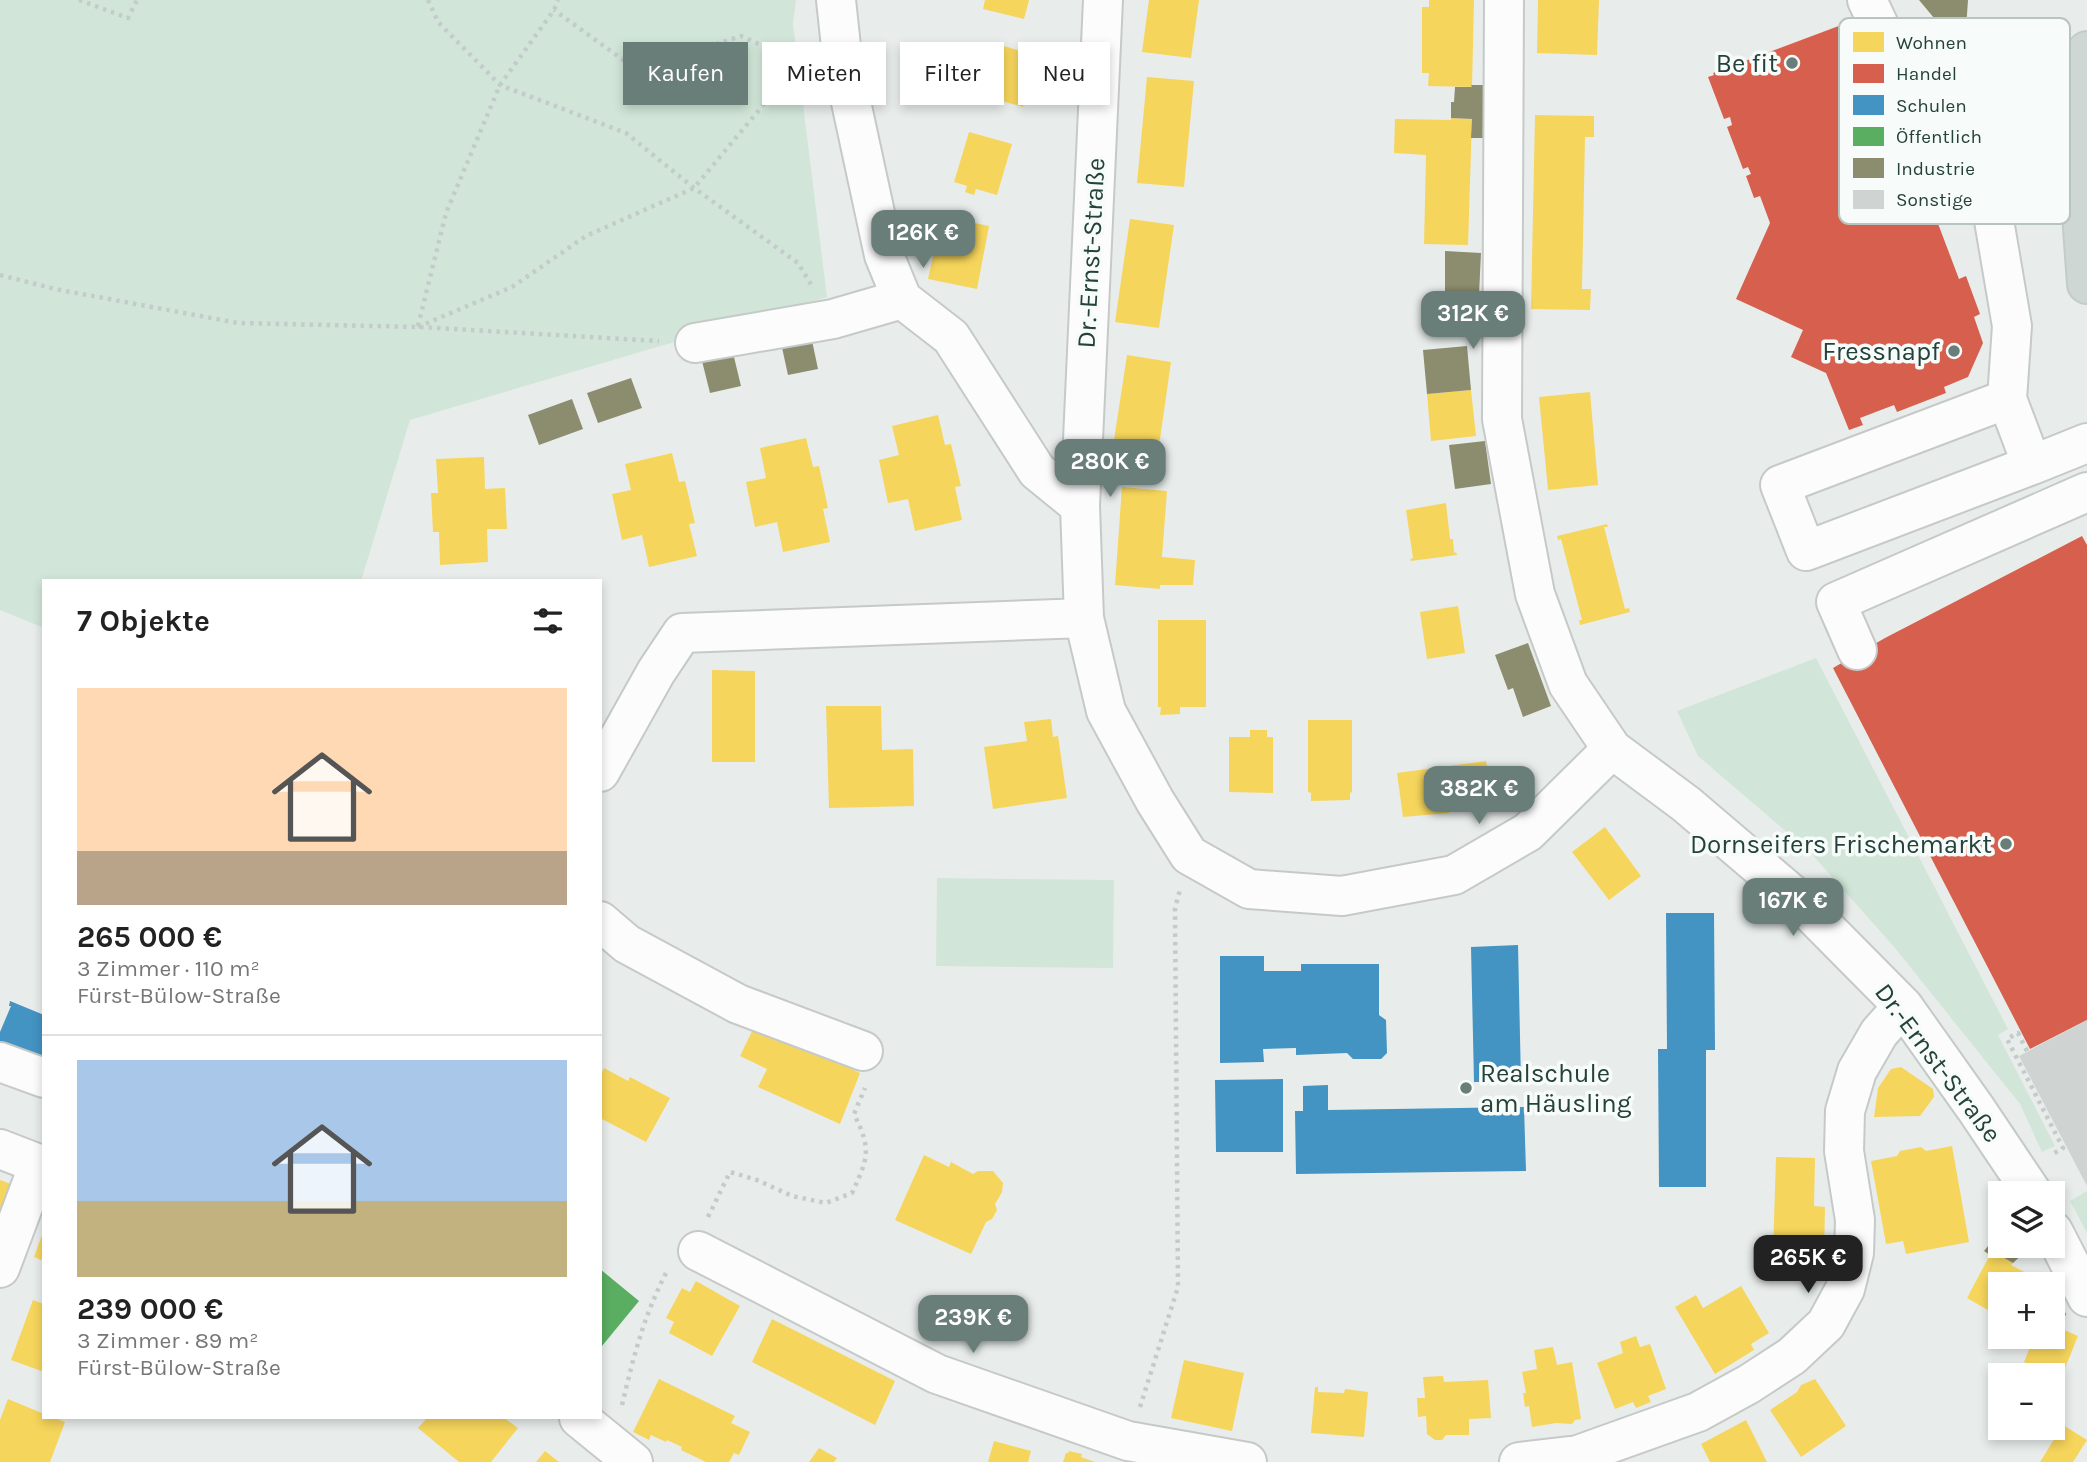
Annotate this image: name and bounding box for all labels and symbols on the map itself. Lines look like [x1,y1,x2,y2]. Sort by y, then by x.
legend [1839,18,2070,224]
text: Wohnen [1896,32,1967,54]
place label: Be fit [1716,48,1778,79]
marker: Be fit [1784,55,1800,71]
text: Handel [1896,63,1957,85]
text: Schulen [1896,95,1967,117]
text: Öffentlich [1896,126,1982,148]
street label: Dr.-Ernst-Straße [1071,157,1111,349]
text: Industrie [1896,158,1975,180]
text: Sonstige [1896,189,1973,211]
pin: 126K € [866,210,980,270]
pin: 312K € [1416,292,1530,351]
place label: Fressnapf [1822,336,1941,367]
marker: Fressnapf [1946,343,1962,359]
pin: 280K € [1053,440,1167,499]
pin: 382K € [1422,766,1536,826]
place label: Dornseifers Frischemarkt [1690,829,1992,860]
marker: Dornseifers Frischemarkt [1998,836,2014,852]
pin: 167K € [1736,878,1850,938]
street label: Dr.-Ernst-Straße [1868,977,2008,1149]
place label: Realschule am Häusling [1480,1058,1632,1119]
marker: Realschule am Häusling [1458,1080,1474,1096]
pin: 265K € [1751,1236,1865,1295]
pin: 239K € [916,1296,1030,1355]

